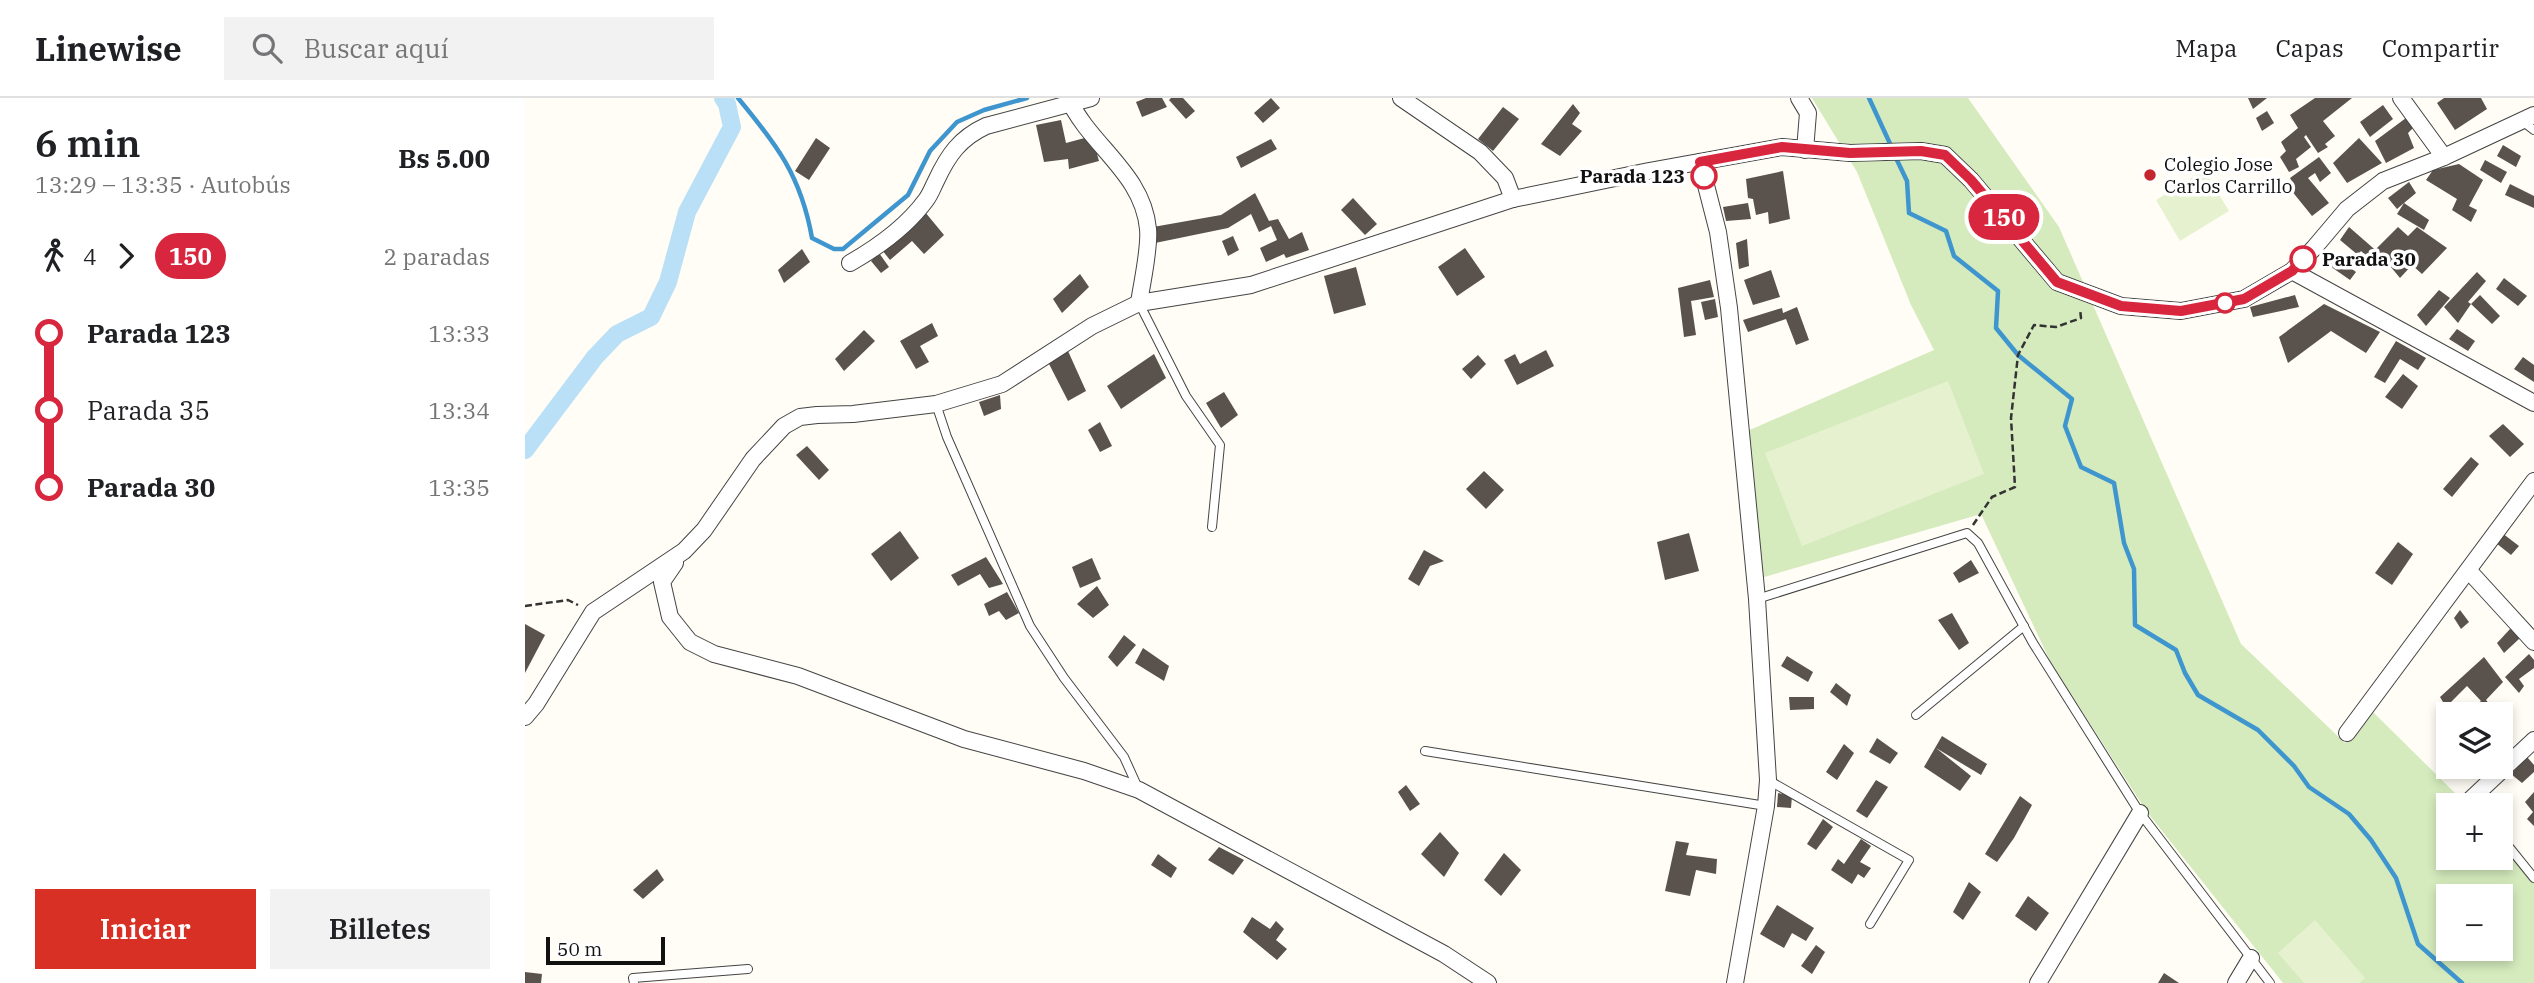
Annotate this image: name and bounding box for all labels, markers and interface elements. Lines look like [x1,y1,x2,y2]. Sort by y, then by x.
search box [224,17,714,80]
text: Linewise [35,27,182,70]
icon: search [248,29,286,67]
text: Buscar aquí [304,31,449,65]
text: Mapa [2175,32,2237,64]
text: Capas [2275,32,2344,64]
text: Compartir [2382,32,2499,64]
text: 6 min [35,118,141,167]
text: Bs 5.00 [398,141,490,175]
place label: Colegio Jose Carlos Carrillo [2164,152,2292,198]
marker: Parada 123 [1691,163,1717,189]
place label: Parada 123 [1580,164,1685,188]
marker: Colegio Jose Carlos Carrillo [2142,167,2158,183]
text: 13:29 – 13:35 · Autobús [35,169,291,199]
line badge: 150 [1964,194,2044,240]
text: 150 [1982,201,2026,233]
icon: walk [35,237,73,275]
icon: forward [107,237,145,275]
text: 150 [169,240,212,272]
text: 4 [83,241,97,271]
text: 2 paradas [383,241,490,271]
marker: Parada 30 [2290,246,2316,272]
place label: Parada 30 [2322,247,2416,271]
unlabelled marker [2215,293,2235,313]
text: Parada 123 [87,316,231,350]
text: 13:33 [428,318,490,348]
text: Parada 35 [87,393,210,427]
text: 13:34 [428,395,490,425]
text: Parada 30 [87,470,215,504]
text: 13:35 [428,472,490,502]
map controls [2436,702,2513,961]
button: layers [2436,702,2513,779]
button: + [2436,793,2513,870]
button: − [2436,884,2513,961]
button: Iniciar [35,889,256,969]
button: Billetes [270,889,490,969]
scale bar [546,934,665,966]
text: 50 m [557,937,602,961]

